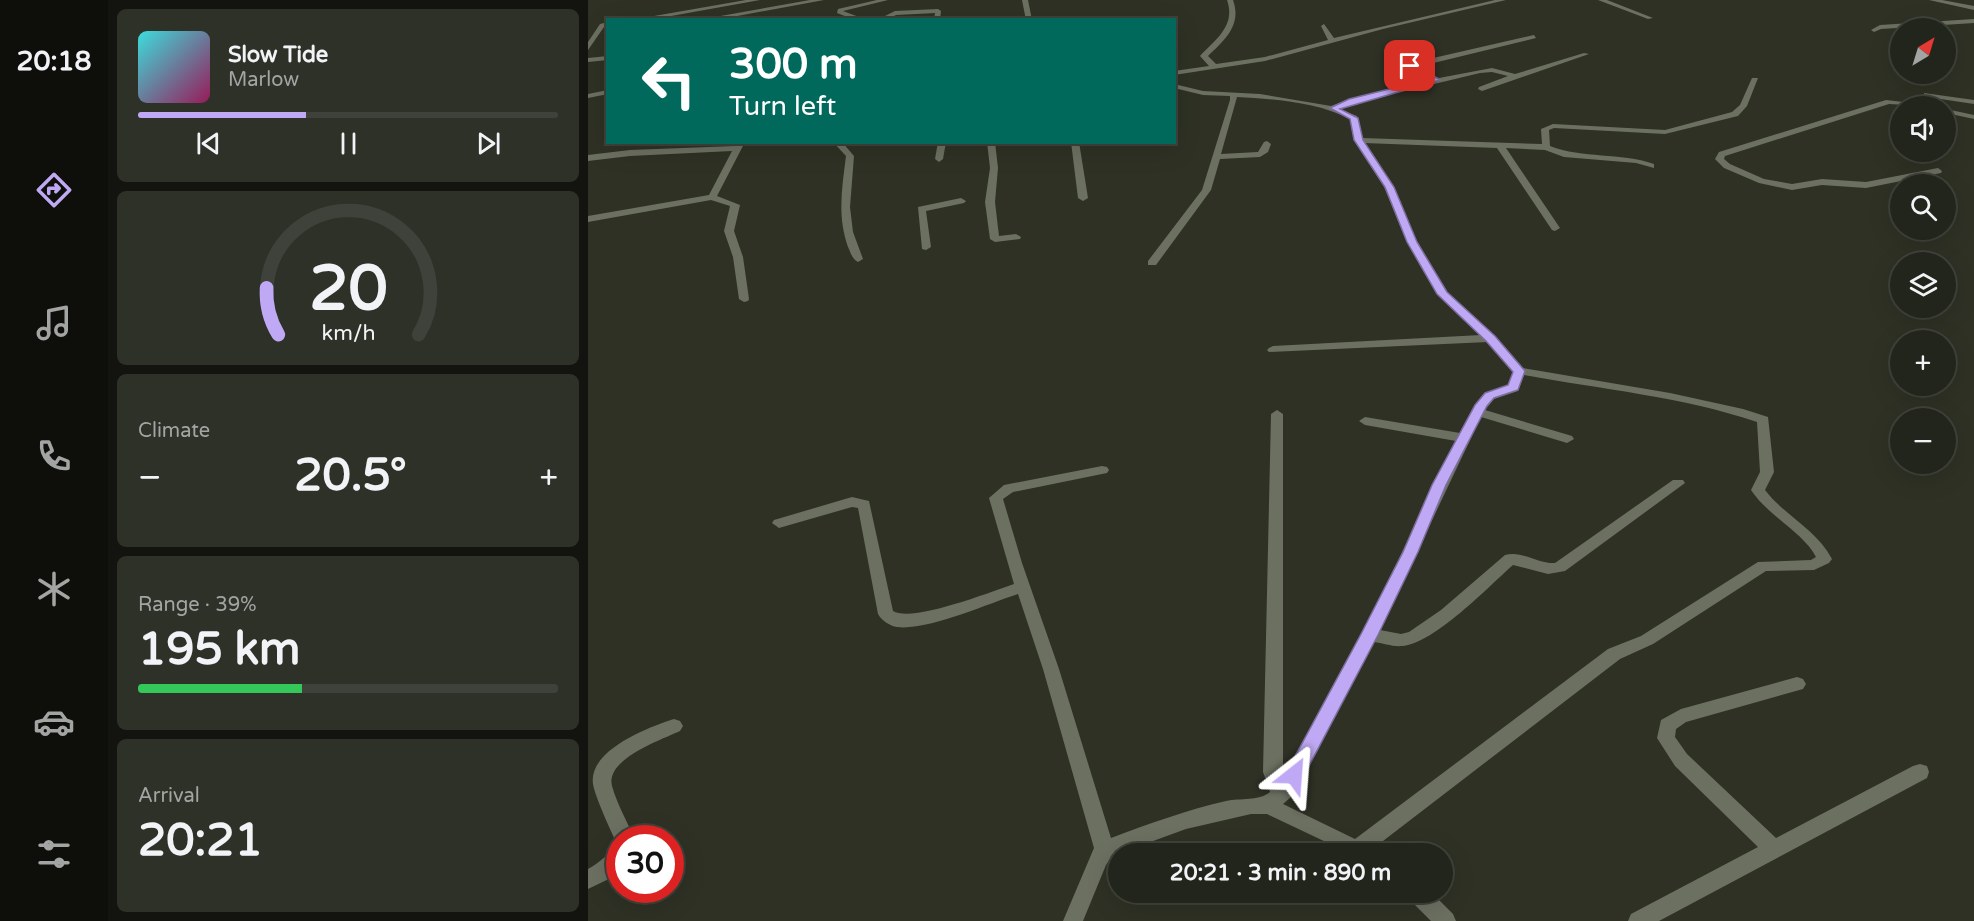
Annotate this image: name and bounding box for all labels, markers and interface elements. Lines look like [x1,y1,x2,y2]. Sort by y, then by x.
north arrow [1890,18,1956,84]
map controls [1890,18,1956,474]
text: 300 m [729,39,858,90]
pin [1384,40,1435,91]
text: Slow Tide [228,42,328,68]
icon: left [630,42,708,120]
text: 20:18 [17,45,91,78]
icon: arrive [1393,49,1426,82]
text: Marlow [228,68,299,92]
text: Turn left [729,90,836,123]
button: sound [1890,96,1956,162]
icon: previous [192,127,225,160]
icon: pause [332,127,365,160]
icon: next [472,127,505,160]
icon: directions [33,169,75,211]
button: search [1890,174,1956,240]
text: 20 [309,252,387,327]
button: layers [1890,252,1956,318]
icon: music [33,302,75,344]
text: km/h [321,321,375,347]
button: + [1890,330,1956,396]
button: − [1890,408,1956,474]
text: Climate [138,419,210,443]
icon: phone [33,435,75,477]
text: 20.5° [294,449,407,503]
text: − [138,458,162,497]
text: + [539,458,558,497]
icon: climate [33,568,75,610]
text: Range · 39% [138,593,257,617]
text: 195 km [138,623,300,677]
icon: car [33,701,75,743]
position arrow [1262,743,1326,807]
text: Arrival [138,784,200,808]
text: 20:21 [138,814,263,868]
speed limit sign: 30 [606,825,684,903]
icon: filters [33,833,75,875]
text: 20:21 · 3 min · 890 m [1170,860,1391,886]

